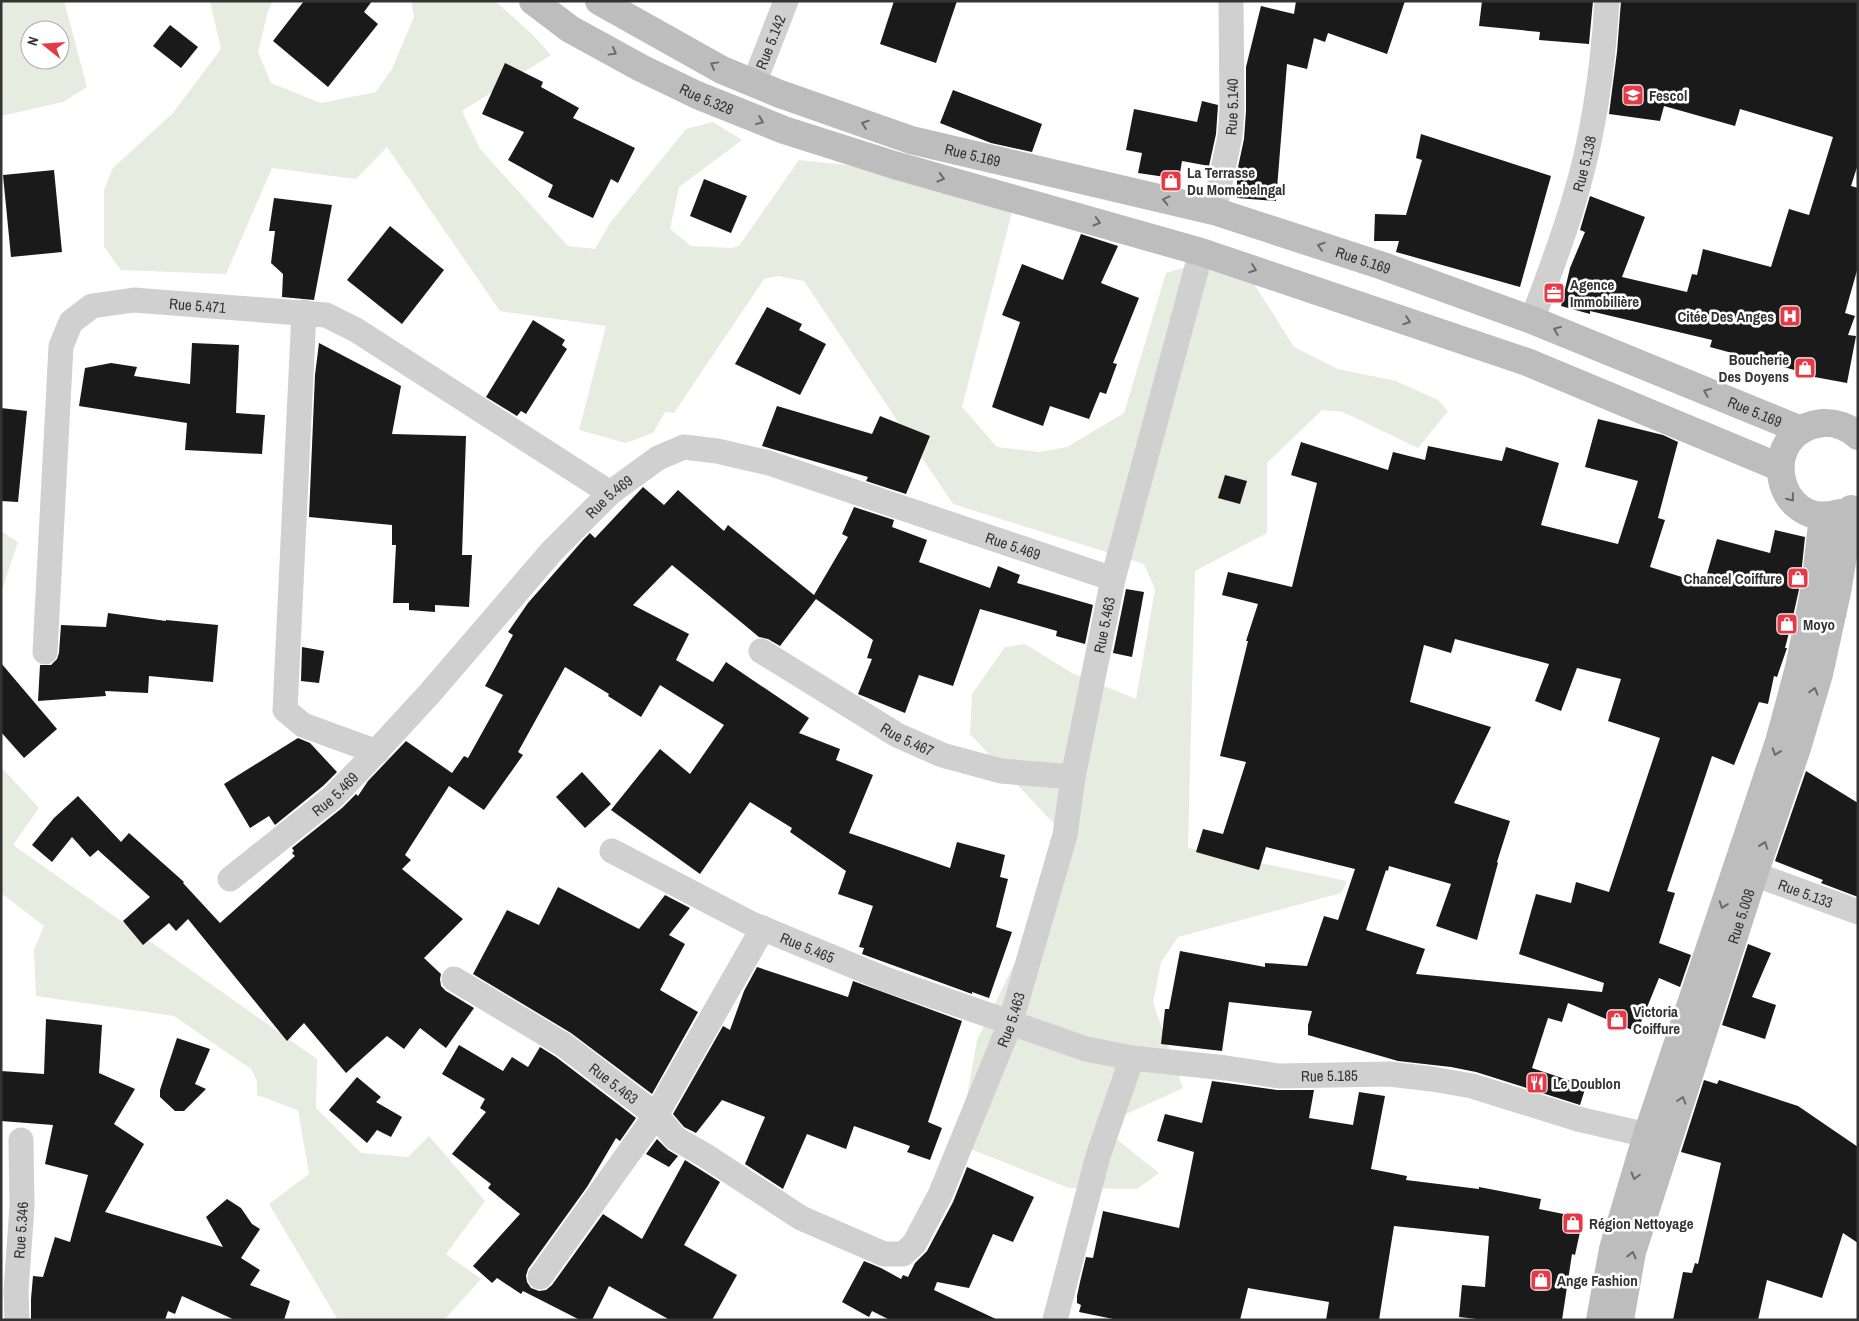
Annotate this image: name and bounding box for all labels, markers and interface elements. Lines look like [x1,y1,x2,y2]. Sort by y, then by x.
street label: Rue 5.142 [750,12,790,72]
north arrow [20,20,70,70]
text: N [23,35,42,48]
one-way arrow [607,46,616,56]
one-way arrow [710,62,719,72]
street label: Rue 5.328 [676,78,737,119]
street label: Rue 5.140 [1220,78,1243,136]
school or university icon: Fescol [1621,83,1645,107]
place label: Fescol [1649,85,1687,106]
one-way arrow [755,114,764,125]
one-way arrow [861,120,870,130]
street label: Rue 5.138 [1567,134,1601,194]
street label: Rue 5.169 [943,138,1003,171]
place label: La Terrasse Du Momebelngal [1187,162,1285,200]
shop icon: La Terrasse Du Momebelngal [1159,169,1183,193]
one-way arrow [937,172,946,183]
one-way arrow [1161,195,1170,206]
one-way arrow [1093,217,1101,227]
street label: Rue 5.169 [1333,241,1394,279]
one-way arrow [1318,242,1326,252]
one-way arrow [1248,263,1257,273]
place label: Agence Immobilière [1570,274,1639,312]
office icon: Agence Immobilière [1542,281,1566,305]
street label: Rue 5.471 [168,292,227,318]
hospital icon: Citée Des Anges [1778,304,1802,328]
place label: Citée Des Anges [1677,306,1774,327]
one-way arrow [1402,315,1411,325]
one-way arrow [1553,326,1562,337]
place label: Boucherie Des Doyens [1719,349,1789,387]
shop icon: Boucherie Des Doyens [1793,356,1817,380]
one-way arrow [1703,388,1712,398]
street label: Rue 5.169 [1725,391,1785,432]
street label: Rue 5.469 [580,470,637,523]
one-way arrow [1785,493,1794,502]
street label: Rue 5.469 [983,526,1044,564]
shop icon: Chancel Coiffure [1786,566,1810,590]
place label: Chancel Coiffure [1684,568,1782,589]
street label: Rue 5.463 [1088,595,1120,655]
shop icon: Moyo [1775,612,1799,636]
place label: Moyo [1803,614,1835,635]
one-way arrow [1808,687,1819,695]
street label: Rue 5.467 [877,717,938,761]
one-way arrow [1772,747,1782,756]
street label: Rue 5.469 [307,767,363,821]
one-way arrow [1758,842,1768,850]
street label: Rue 5.133 [1775,873,1836,913]
street label: Rue 5.008 [1722,886,1759,946]
one-way arrow [1719,901,1729,909]
street label: Rue 5.465 [777,926,838,968]
street label: Rue 5.463 [991,989,1029,1050]
place label: Victoria Coiffure [1633,1001,1680,1039]
shop icon: Victoria Coiffure [1605,1008,1629,1032]
street label: Rue 5.463 [585,1057,643,1109]
street label: Rue 5.185 [1301,1064,1358,1086]
restaurant icon: Le Doublon [1525,1071,1549,1095]
place label: Le Doublon [1553,1073,1621,1094]
one-way arrow [1676,1096,1686,1105]
one-way arrow [1630,1172,1640,1180]
street label: Rue 5.346 [8,1202,33,1259]
shop icon: Région Nettoyage [1561,1211,1585,1235]
place label: Région Nettoyage [1589,1213,1694,1234]
one-way arrow [1626,1250,1637,1259]
shop icon: Ange Fashion [1529,1268,1553,1292]
place label: Ange Fashion [1557,1270,1638,1291]

